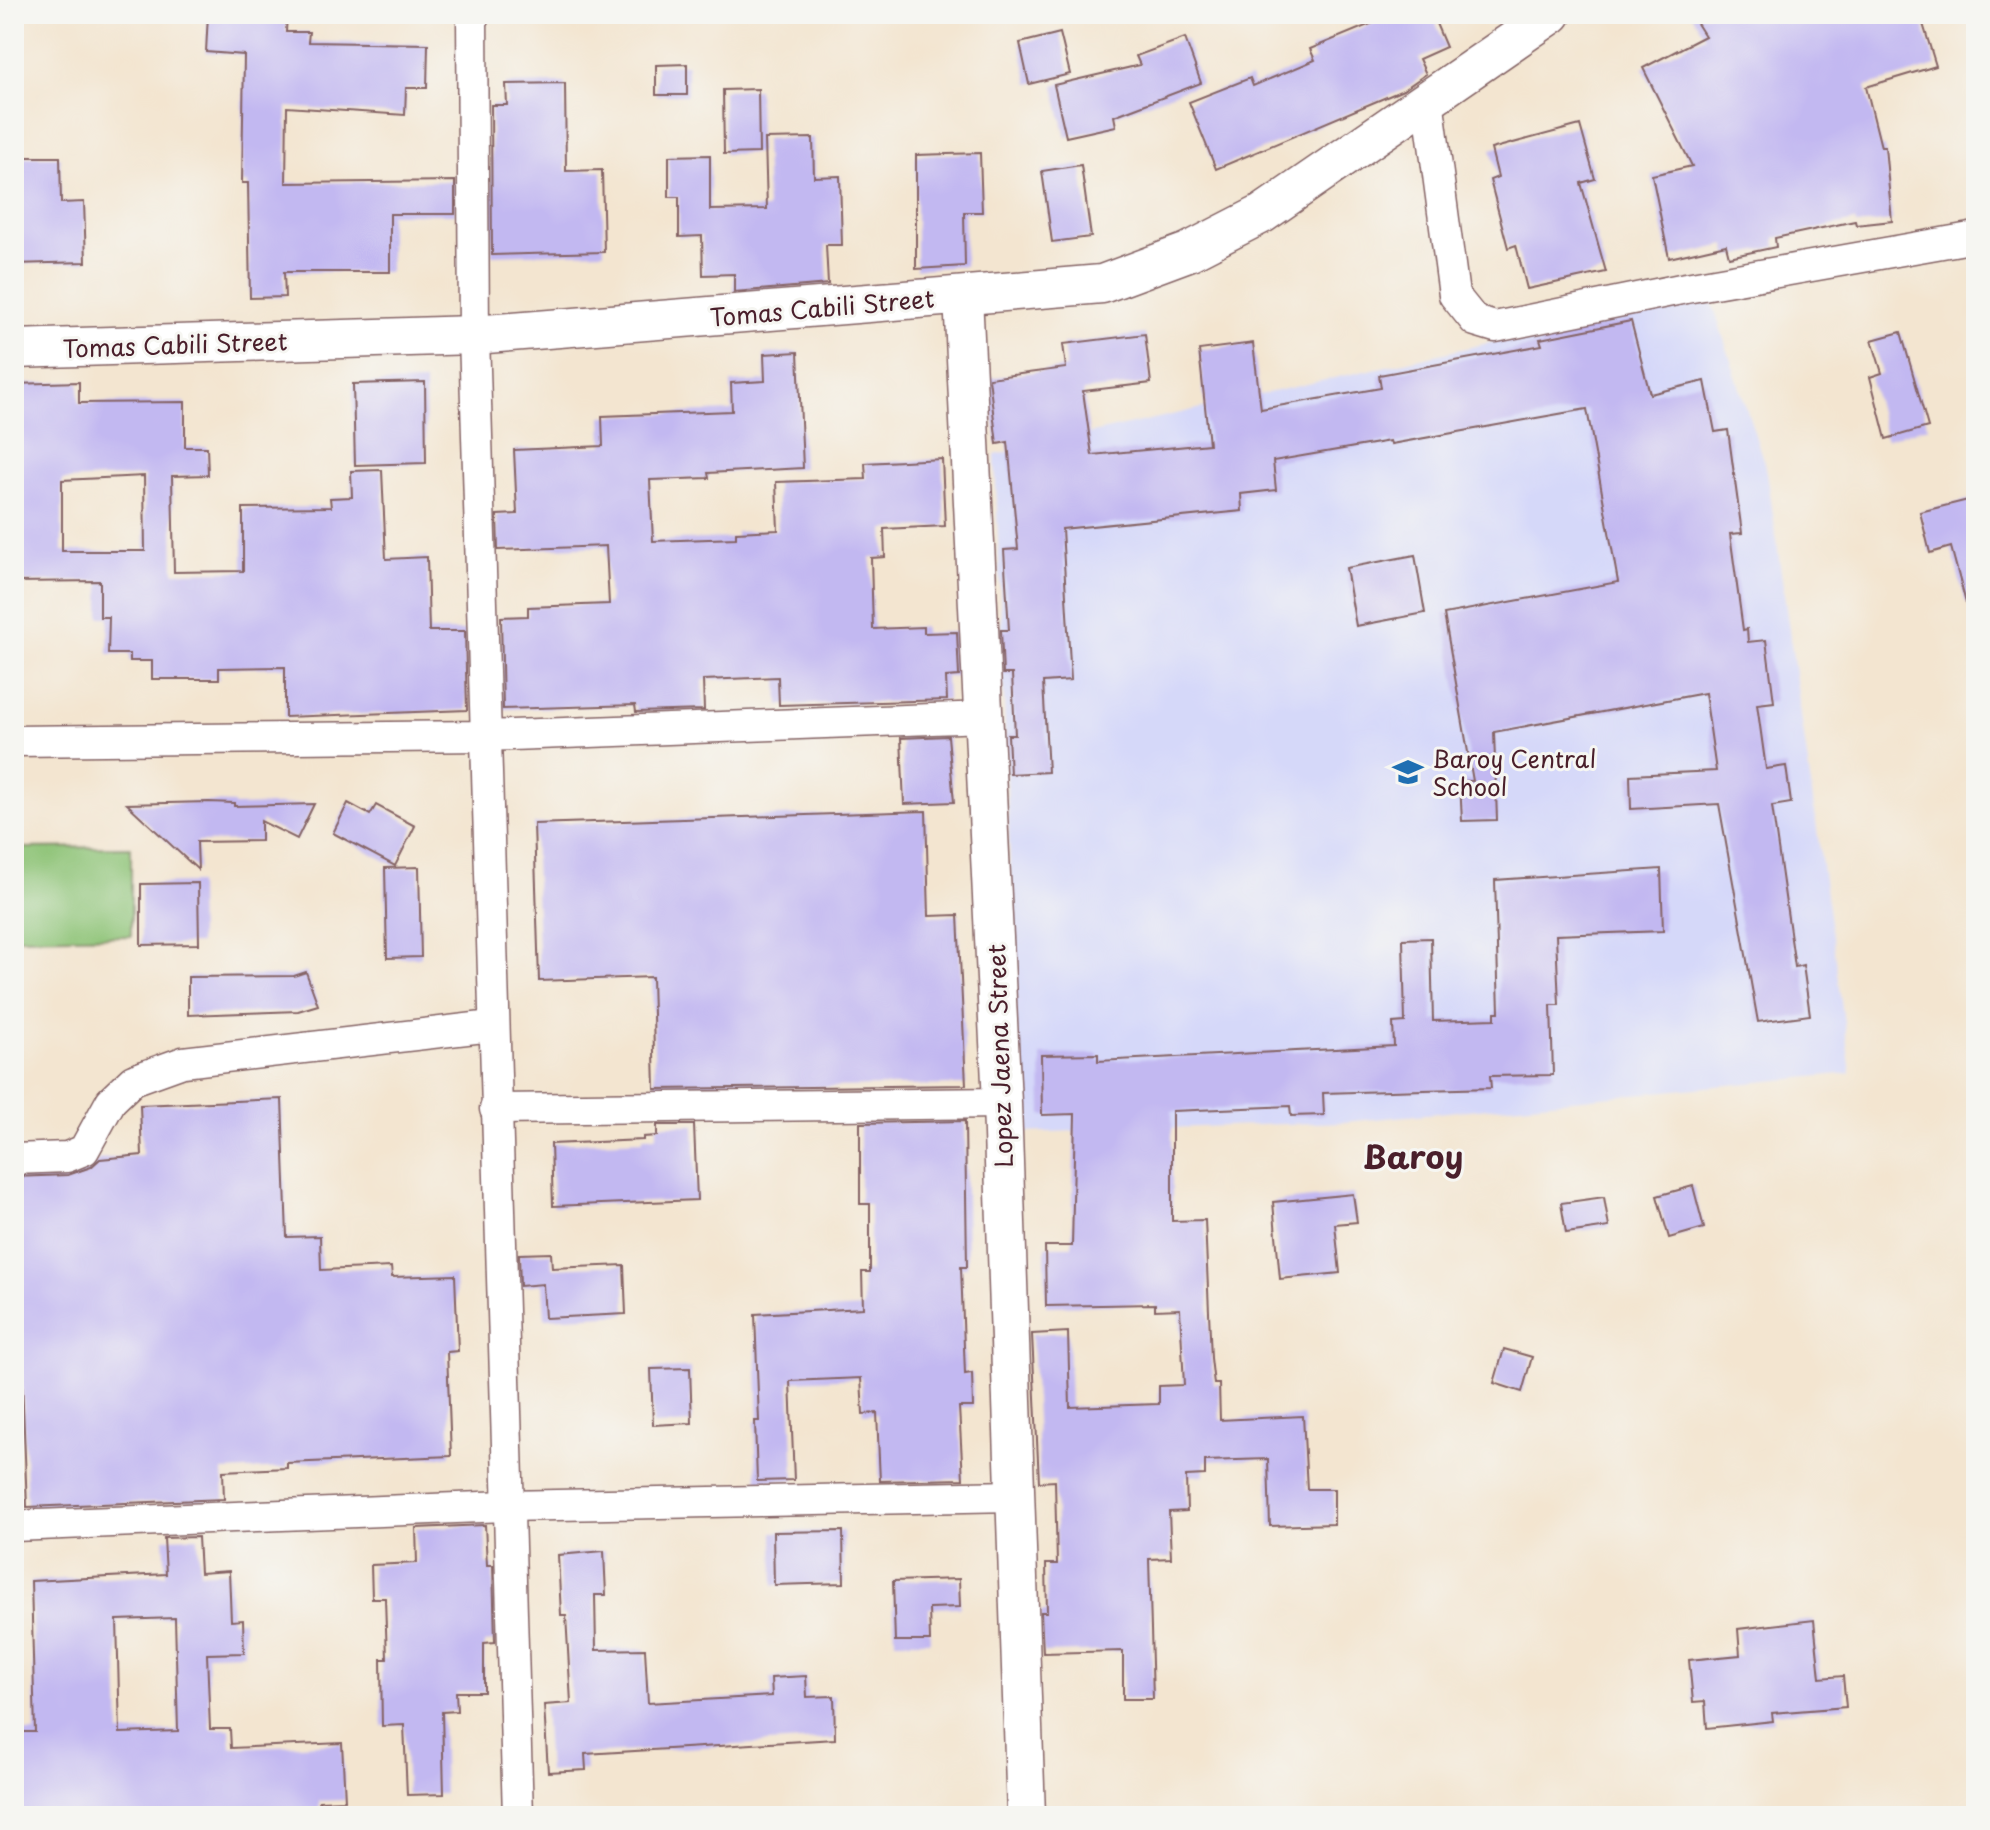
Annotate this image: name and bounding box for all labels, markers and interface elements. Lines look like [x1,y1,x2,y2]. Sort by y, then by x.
street label: Tomas Cabili Street [708,279,936,335]
street label: Tomas Cabili Street [62,322,288,366]
place label: Baroy Central School [1432,740,1596,804]
school or university icon: Baroy Central School [1391,755,1425,789]
street label: Lopez Jaena Street [977,943,1021,1169]
district label: Baroy [1363,1132,1463,1180]

